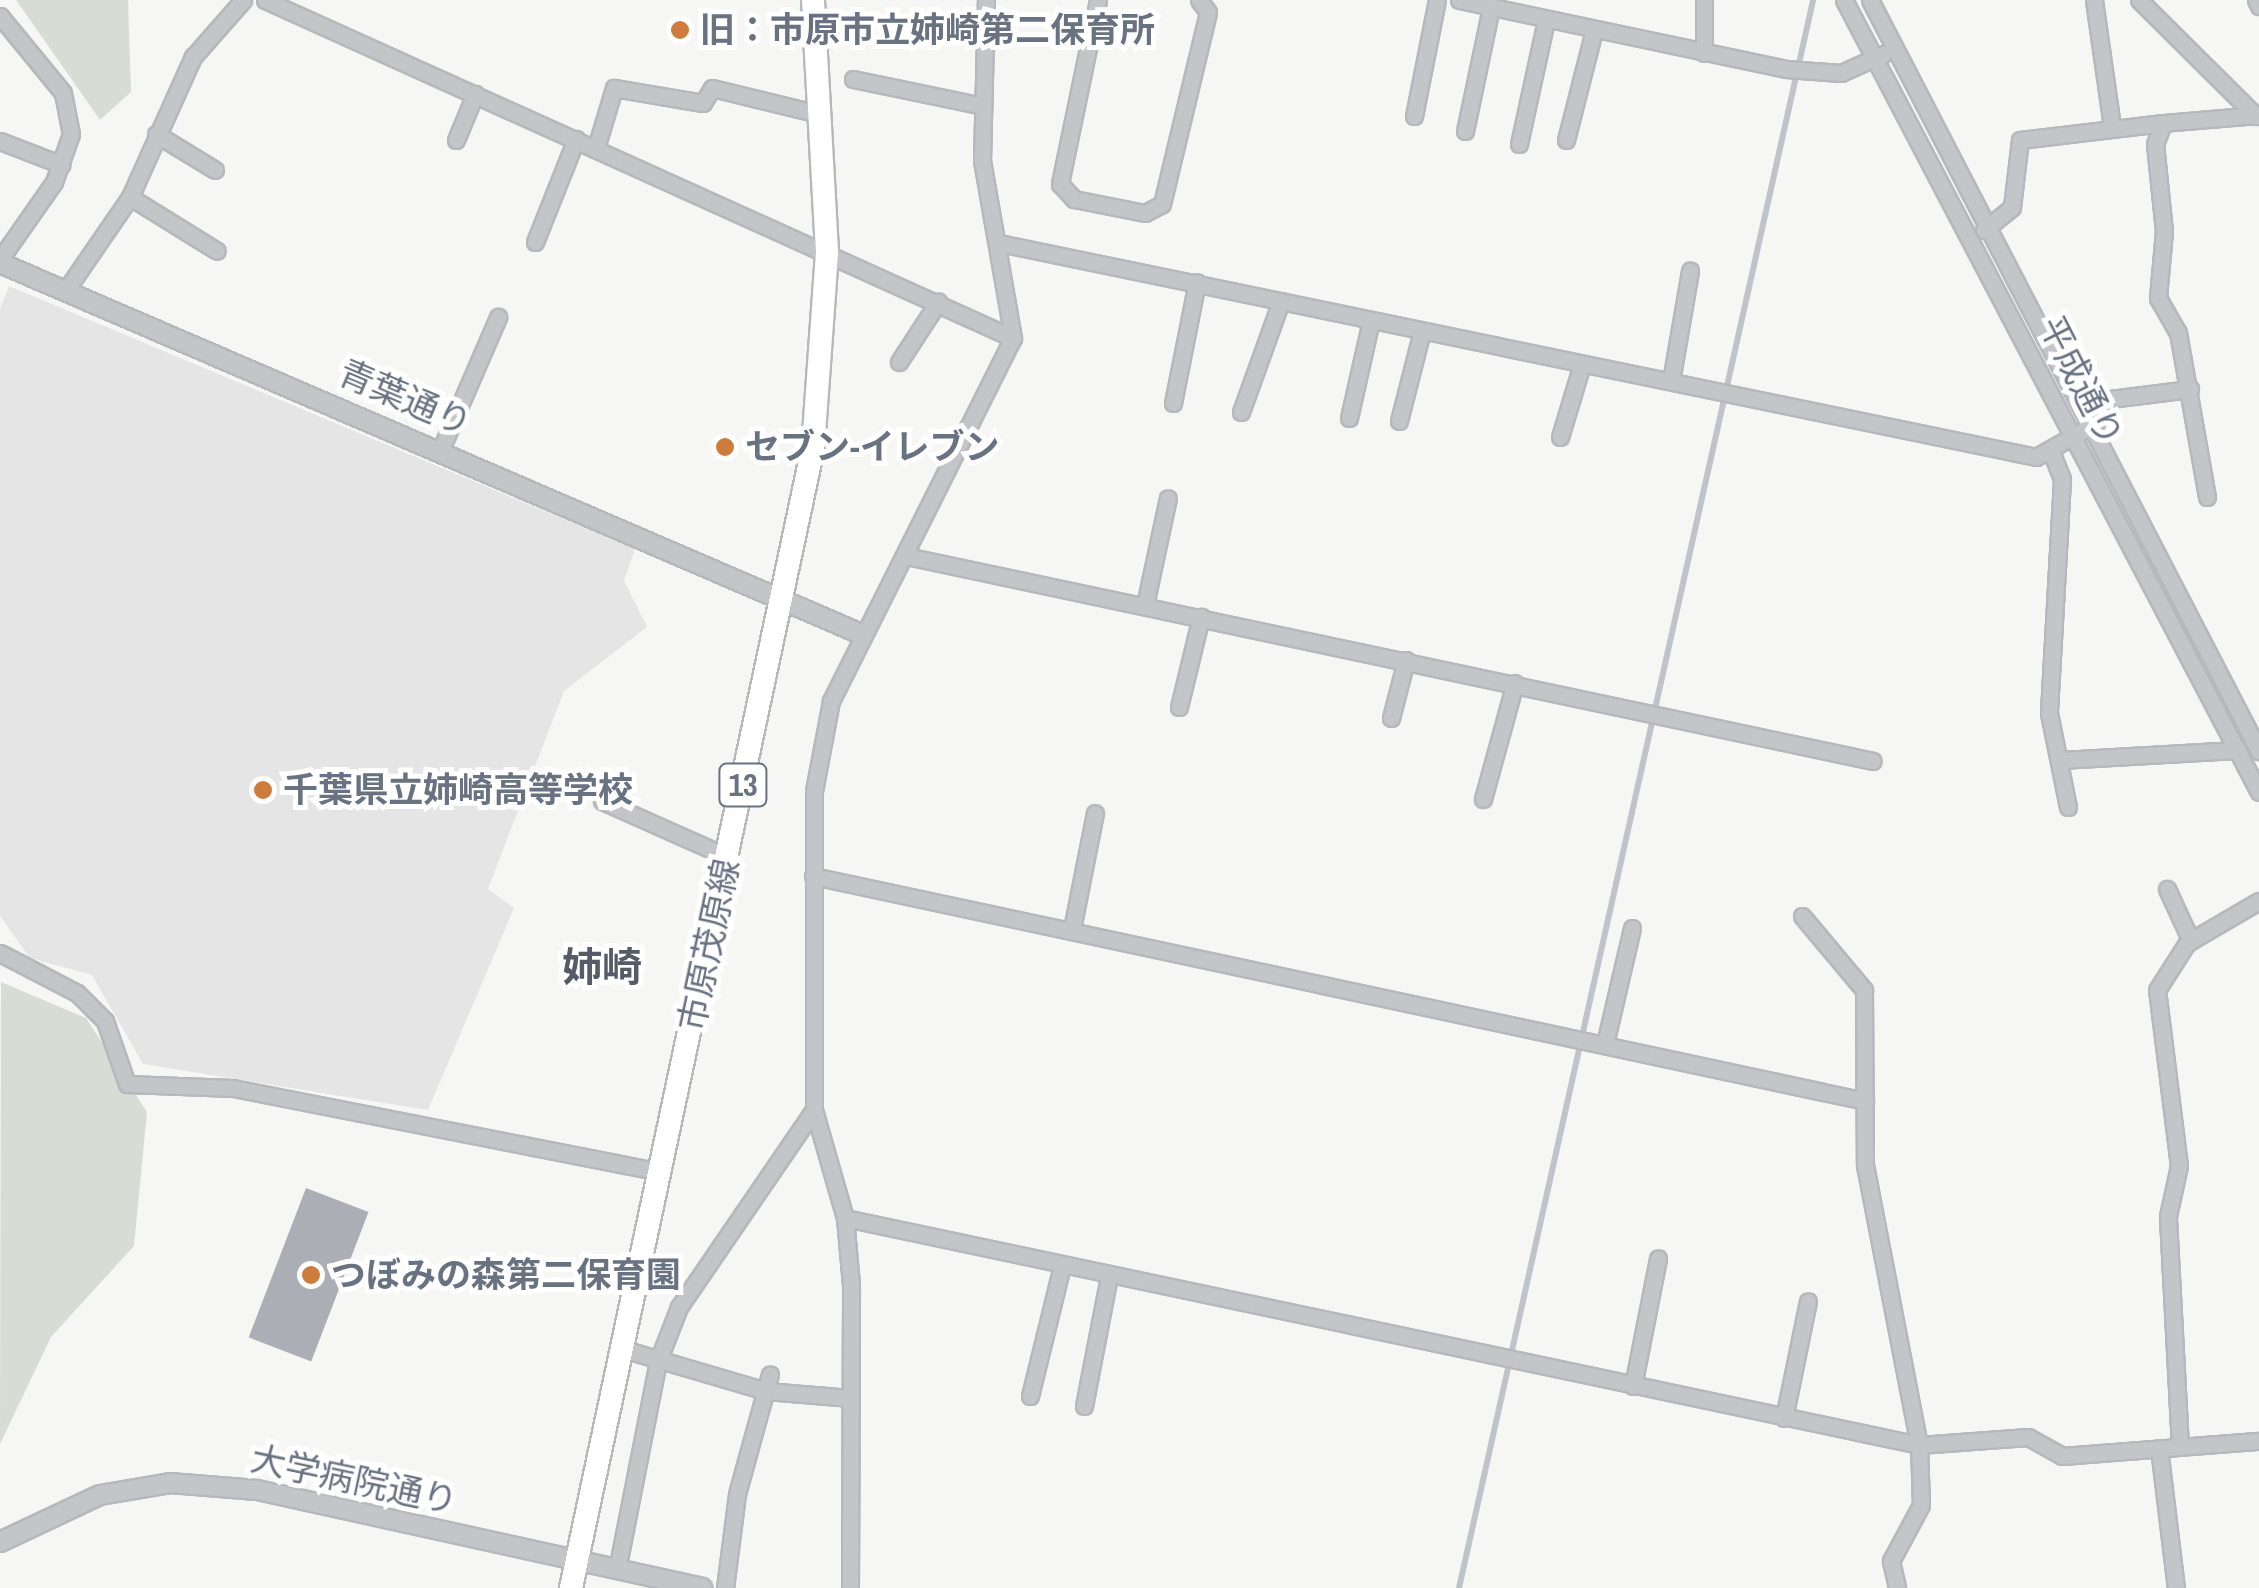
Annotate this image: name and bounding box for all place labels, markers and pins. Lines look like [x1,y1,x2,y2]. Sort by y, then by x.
place label: 旧：市原市立姉崎第二保育所 [700,9,1155,51]
marker: 旧：市原市立姉崎第二保育所 [669,19,691,41]
place label: セブン-イレブン [745,426,1000,468]
marker: セブン-イレブン [714,436,736,458]
place label: 千葉県立姉崎高等学校 [283,769,633,811]
marker: 千葉県立姉崎高等学校 [252,779,274,801]
place label: つぼみの森第二保育園 [331,1254,681,1296]
marker: つぼみの森第二保育園 [300,1264,322,1286]

